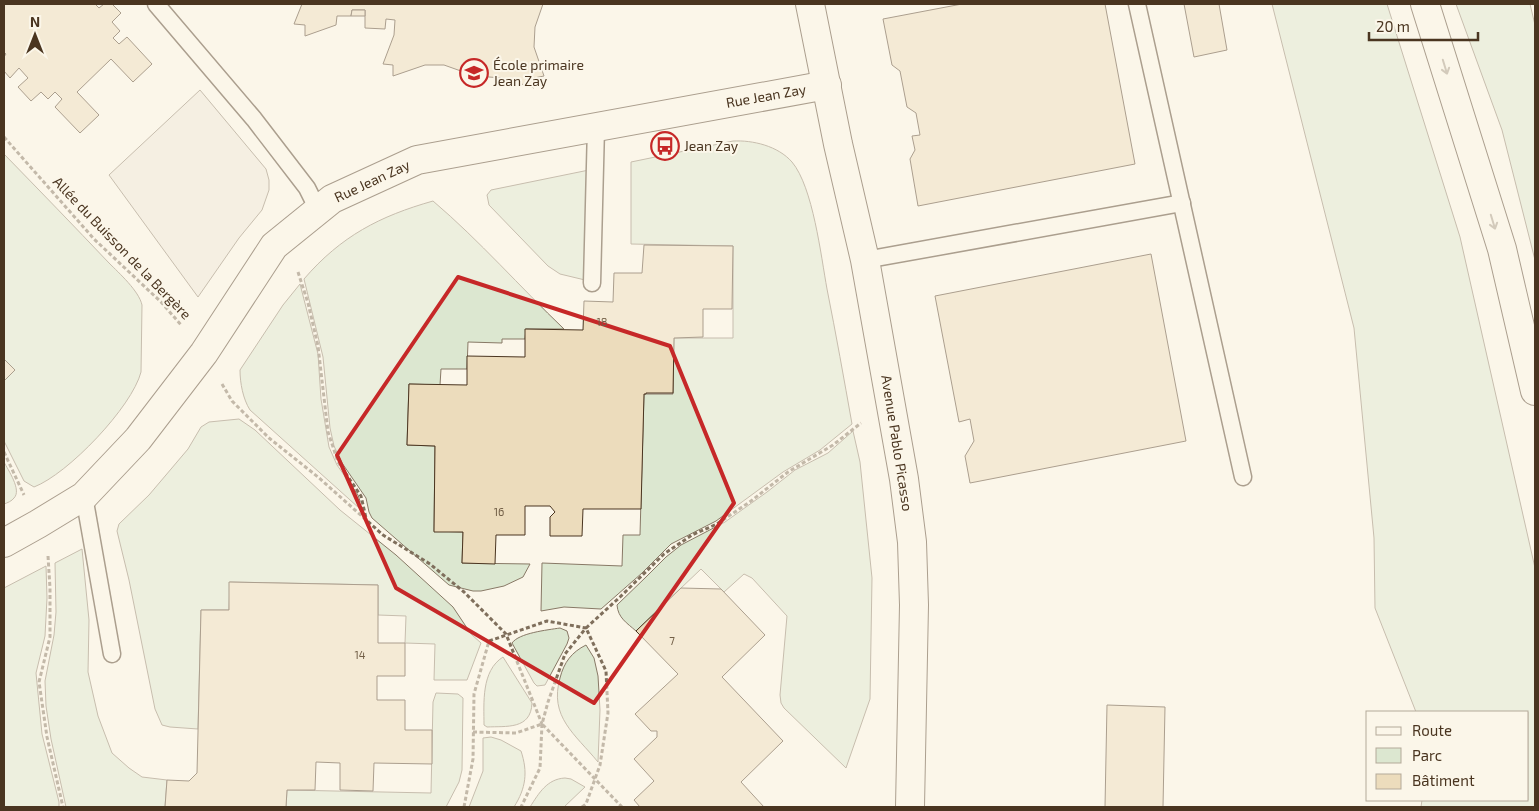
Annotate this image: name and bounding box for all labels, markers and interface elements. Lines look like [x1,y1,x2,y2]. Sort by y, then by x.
north arrow [10,10,60,60]
scale bar [1369,10,1478,42]
text: N [30,13,40,30]
text: 20 m [1376,17,1410,35]
place label: École primaire Jean Zay [493,56,584,89]
school or university icon: École primaire Jean Zay [459,58,489,88]
one-way arrow [1441,59,1450,74]
street label: Rue Jean Zay [724,80,808,111]
bus stop icon: Jean Zay [650,131,680,161]
place label: Jean Zay [684,137,739,154]
street label: Rue Jean Zay [331,155,413,205]
street label: Allée du Buisson de la Bergère [50,173,195,322]
one-way arrow [1489,214,1499,230]
house number: 18 [596,315,608,328]
street label: Avenue Pablo Picasso [878,374,917,512]
house number: 16 [494,505,504,518]
house number: 7 [669,634,675,647]
house number: 14 [354,648,366,661]
legend [1366,711,1529,801]
text: Route [1412,721,1452,739]
text: Parc [1412,746,1442,764]
text: Bâtiment [1412,771,1475,789]

